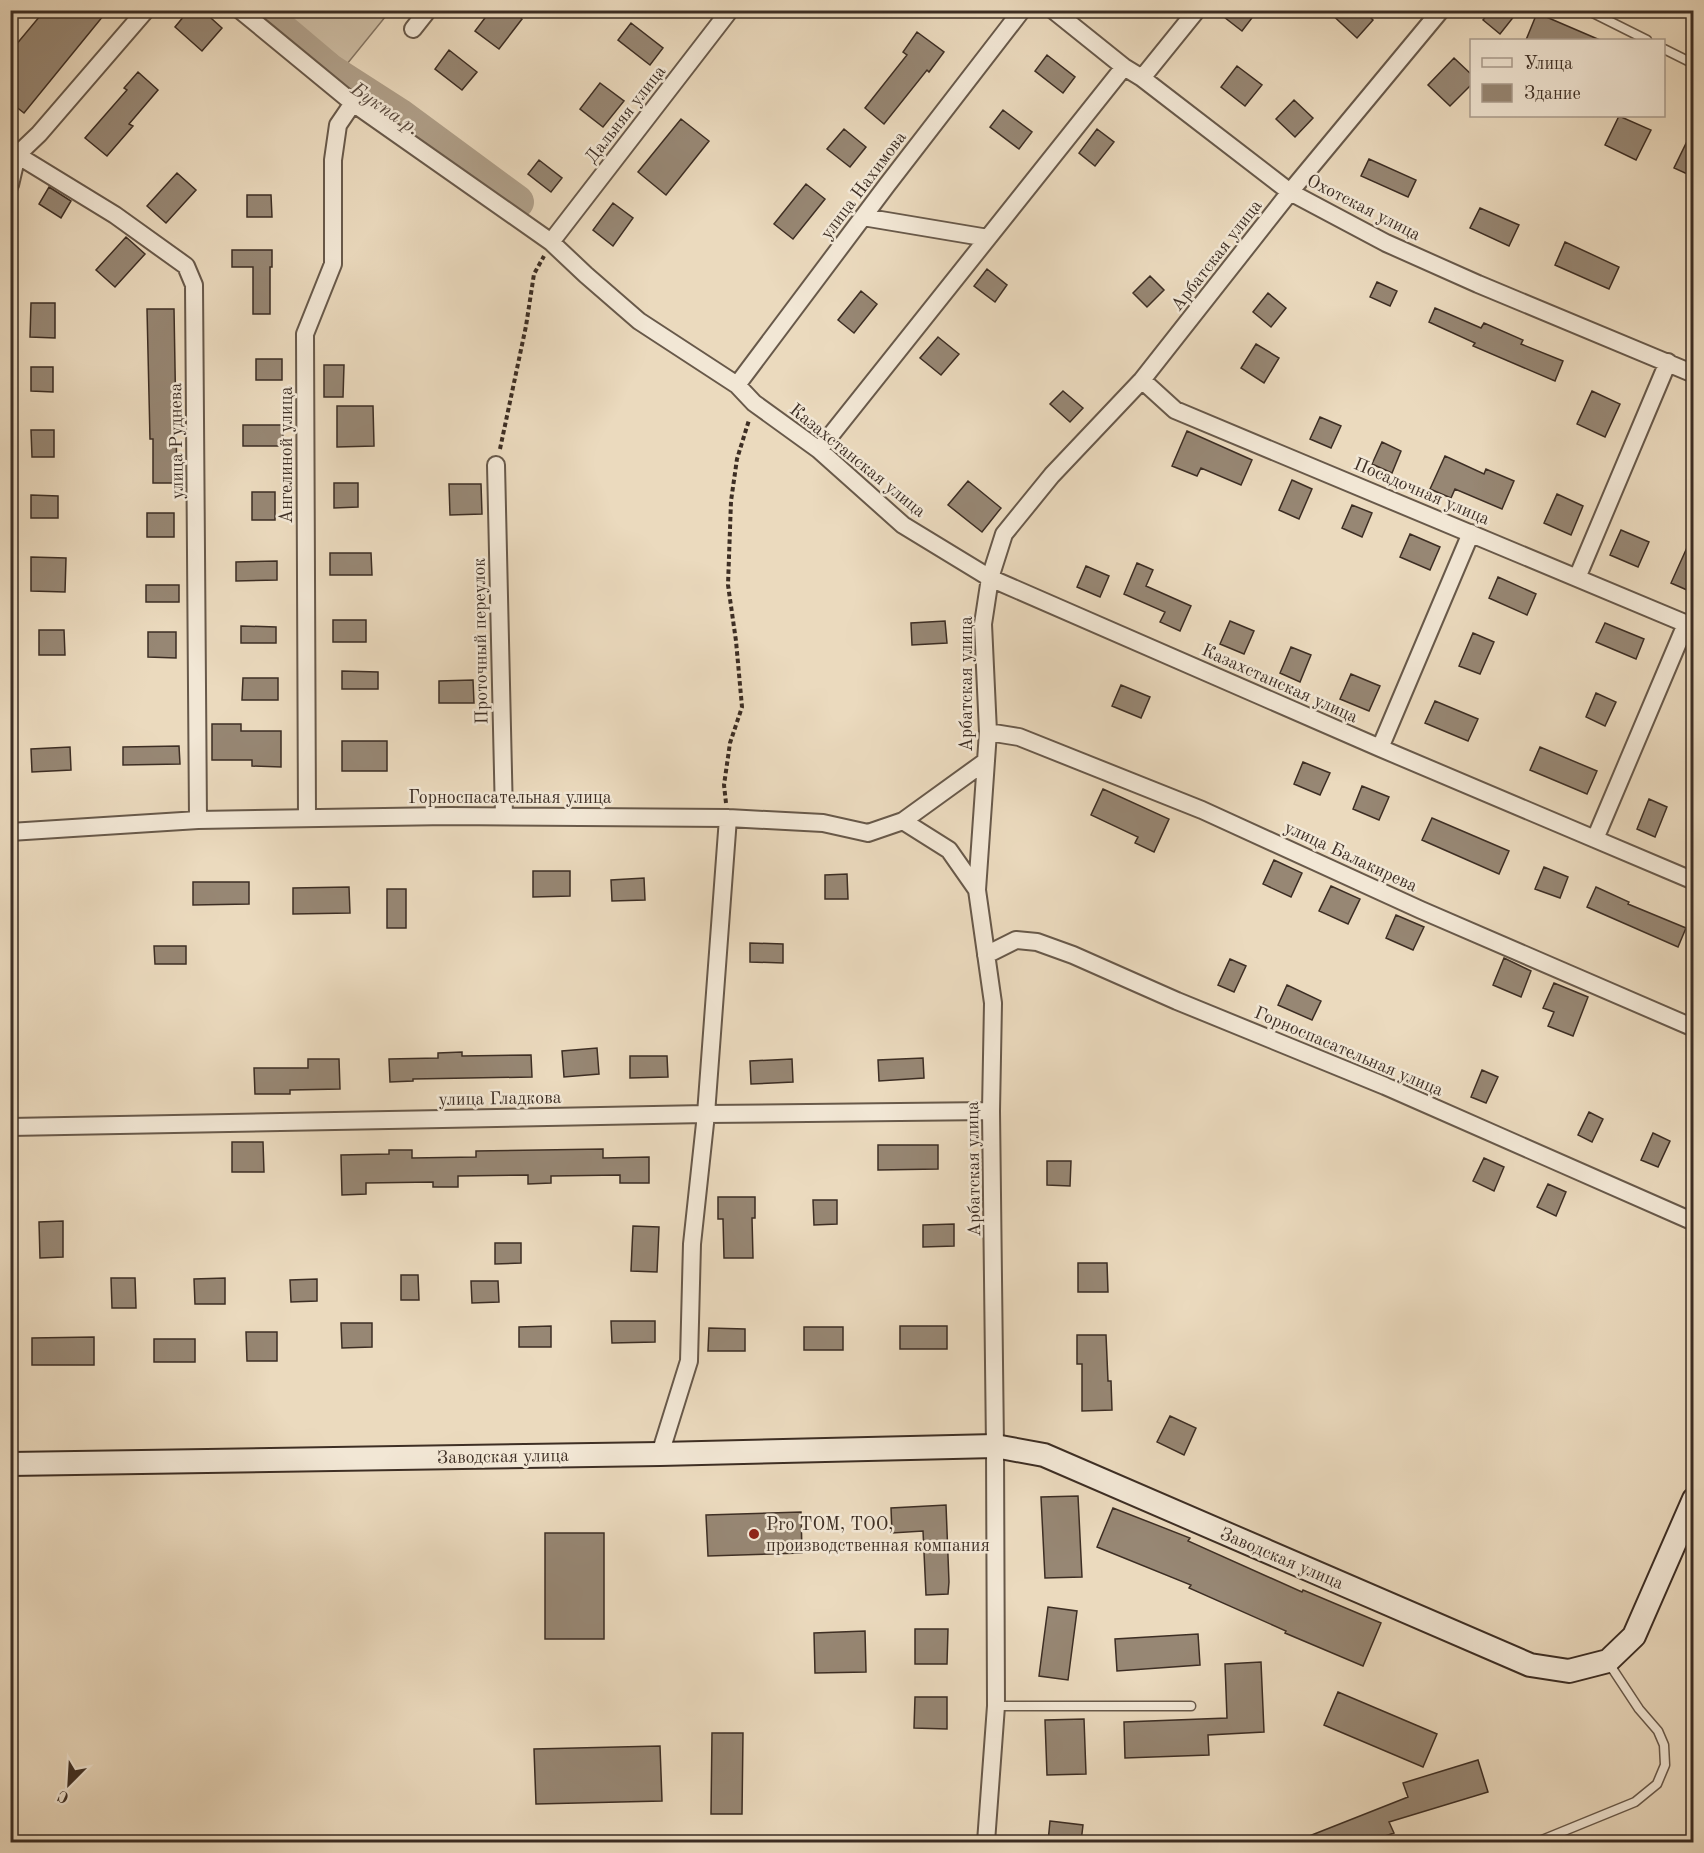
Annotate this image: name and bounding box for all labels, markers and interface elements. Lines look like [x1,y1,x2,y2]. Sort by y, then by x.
legend [1470,39,1665,117]
text: Улица [1524,55,1573,73]
street label: Дальняя улица [582,62,669,167]
water label: Букпа р. [346,79,423,140]
text: Здание [1524,85,1581,103]
street label: улица Нахимова [817,128,910,243]
street label: Охотская улица [1304,171,1423,244]
street label: Арбатская улица [1168,197,1266,315]
street label: улица Руднева [167,382,187,499]
street label: Ангелиной улица [278,386,296,524]
street label: Казахстанская улица [786,401,929,521]
street label: Посадочная улица [1351,455,1492,529]
street label: Проточный переулок [471,558,491,724]
street label: Арбатская улица [958,616,976,752]
street label: Казахстанская улица [1199,641,1361,727]
street label: Горноспасательная улица [408,789,612,807]
street label: улица Балакирева [1281,818,1420,896]
street label: Горноспасательная улица [1252,1004,1446,1100]
street label: улица Гладкова [438,1089,562,1109]
street label: Арбатская улица [964,1101,984,1237]
street label: Заводская улица [437,1447,569,1467]
place label: Pro TOM, ТОО, производственная компания [766,1516,990,1555]
street label: Заводская улица [1217,1525,1346,1593]
marker: Pro TOM, ТОО, производственная компания [747,1527,761,1541]
north arrow [39,1754,99,1814]
text: С [56,1786,72,1805]

